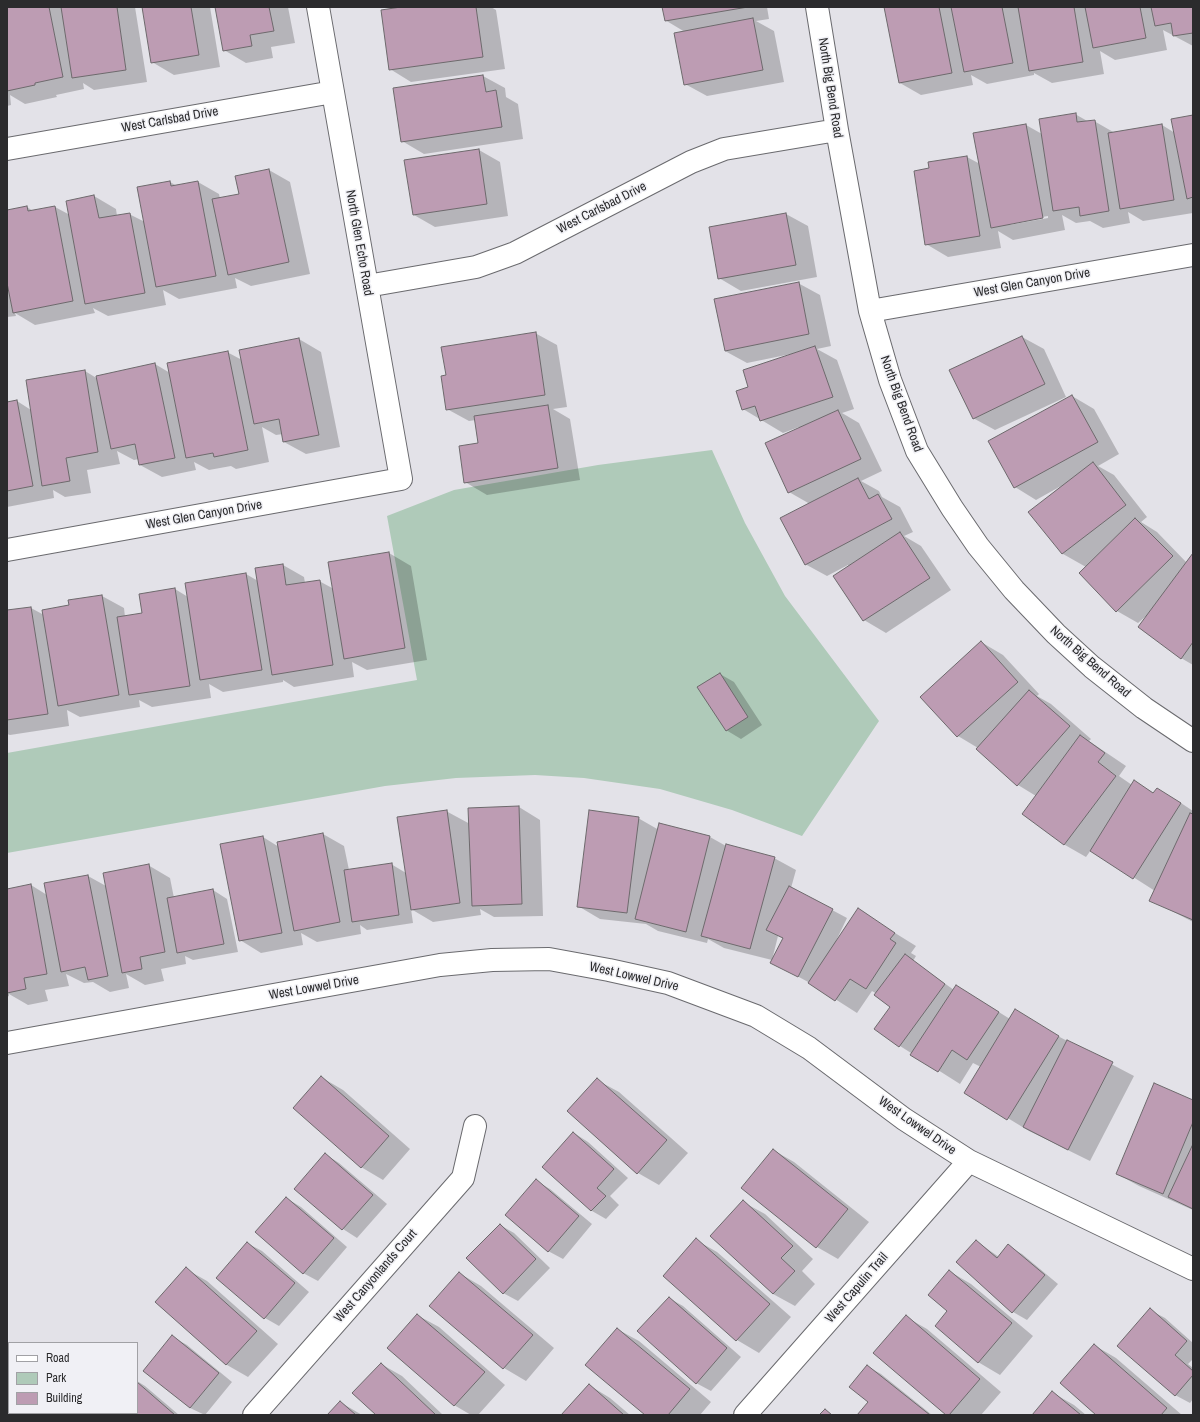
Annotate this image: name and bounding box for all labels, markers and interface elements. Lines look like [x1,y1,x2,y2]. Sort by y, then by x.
street label: North Big Bend Road [814,37,846,139]
street label: West Carlsbad Drive [120,104,220,136]
street label: West Carlsbad Drive [555,179,649,237]
street label: North Glen Echo Road [342,189,376,297]
street label: West Glen Canyon Drive [973,265,1091,301]
street label: North Big Bend Road [876,354,926,454]
street label: West Glen Canyon Drive [145,497,263,533]
street label: North Big Bend Road [1047,623,1133,701]
street label: West Lowwel Drive [588,959,680,995]
street label: West Lowwel Drive [268,972,360,1004]
street label: West Lowwel Drive [875,1094,959,1158]
street label: West Canyonlands Court [331,1226,421,1326]
street label: West Capulin Trail [822,1250,892,1326]
legend [8,1342,138,1414]
text: Road [46,1350,70,1366]
text: Park [46,1370,66,1386]
text: Building [46,1390,82,1406]

